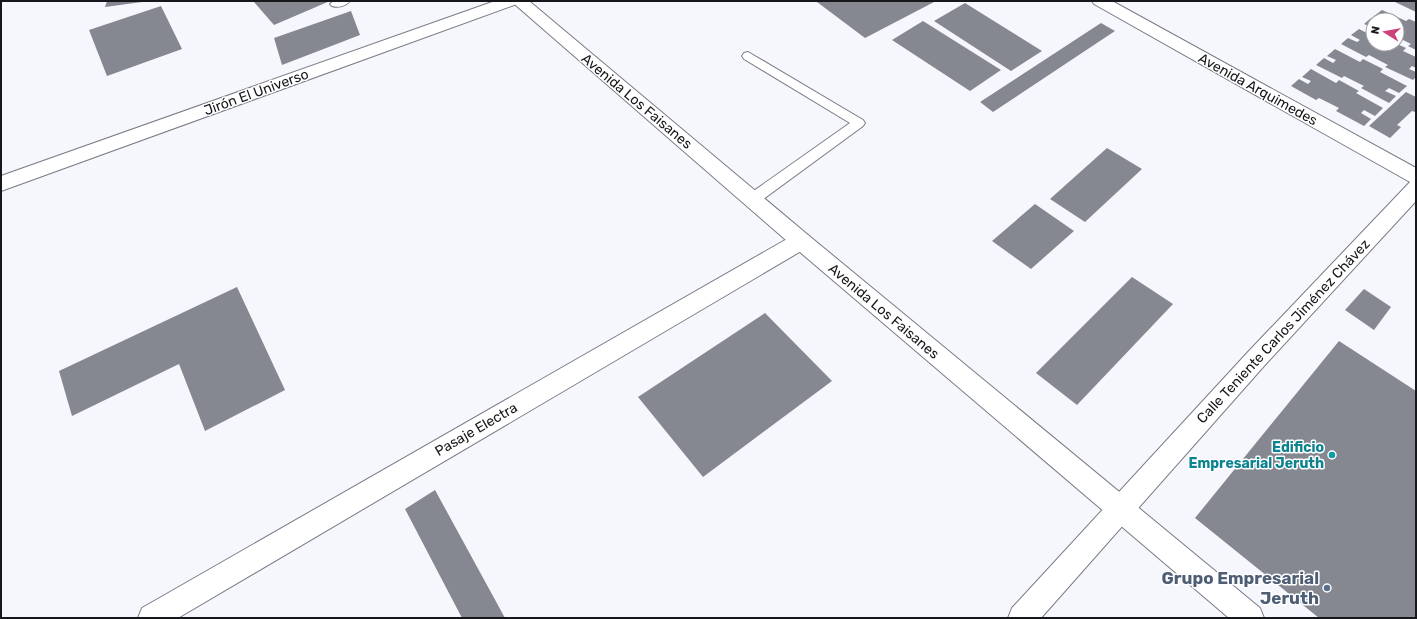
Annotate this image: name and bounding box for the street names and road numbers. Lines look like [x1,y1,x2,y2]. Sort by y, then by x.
street label: Avenida Los Faisanes [578,50,695,153]
street label: Avenida Arquimedes [1195,50,1320,129]
street label: Jirón El Universo [201,66,311,119]
street label: Calle Teniente Carlos Jiménez Chávez [1193,236,1373,427]
street label: Avenida Los Faisanes [825,260,942,363]
street label: Pasaje Electra [432,399,520,460]

